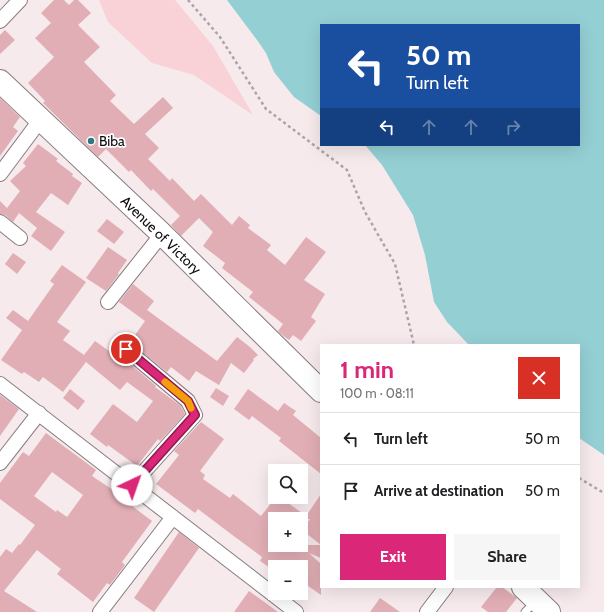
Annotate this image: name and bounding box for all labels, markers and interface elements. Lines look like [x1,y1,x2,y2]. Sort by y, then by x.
text: 50 m [406,38,471,72]
icon: left [340,40,392,92]
text: Turn left [406,72,469,94]
icon: left [376,116,398,138]
icon: ahead [418,116,440,138]
icon: ahead [460,116,482,138]
icon: right [502,116,524,138]
place label: Biba [99,132,125,150]
marker: Biba [86,136,96,146]
street label: Avenue of Victory [117,192,205,278]
pin [109,332,143,366]
icon: arrive [115,338,137,360]
text: 1 min [340,355,394,384]
button: close [518,357,560,399]
text: 100 m · 08:11 [340,385,414,401]
icon: left [340,428,362,450]
text: Turn left [374,430,428,448]
text: 50 m [525,430,560,448]
position arrow [111,464,153,506]
map controls [268,464,308,600]
button: search [268,464,308,504]
icon: arrive [340,480,362,502]
text: Arrive at destination [374,482,504,500]
text: 50 m [525,482,560,500]
button: + [268,512,308,552]
button: Exit [340,534,446,580]
button: Share [454,534,560,580]
button: − [268,560,308,600]

